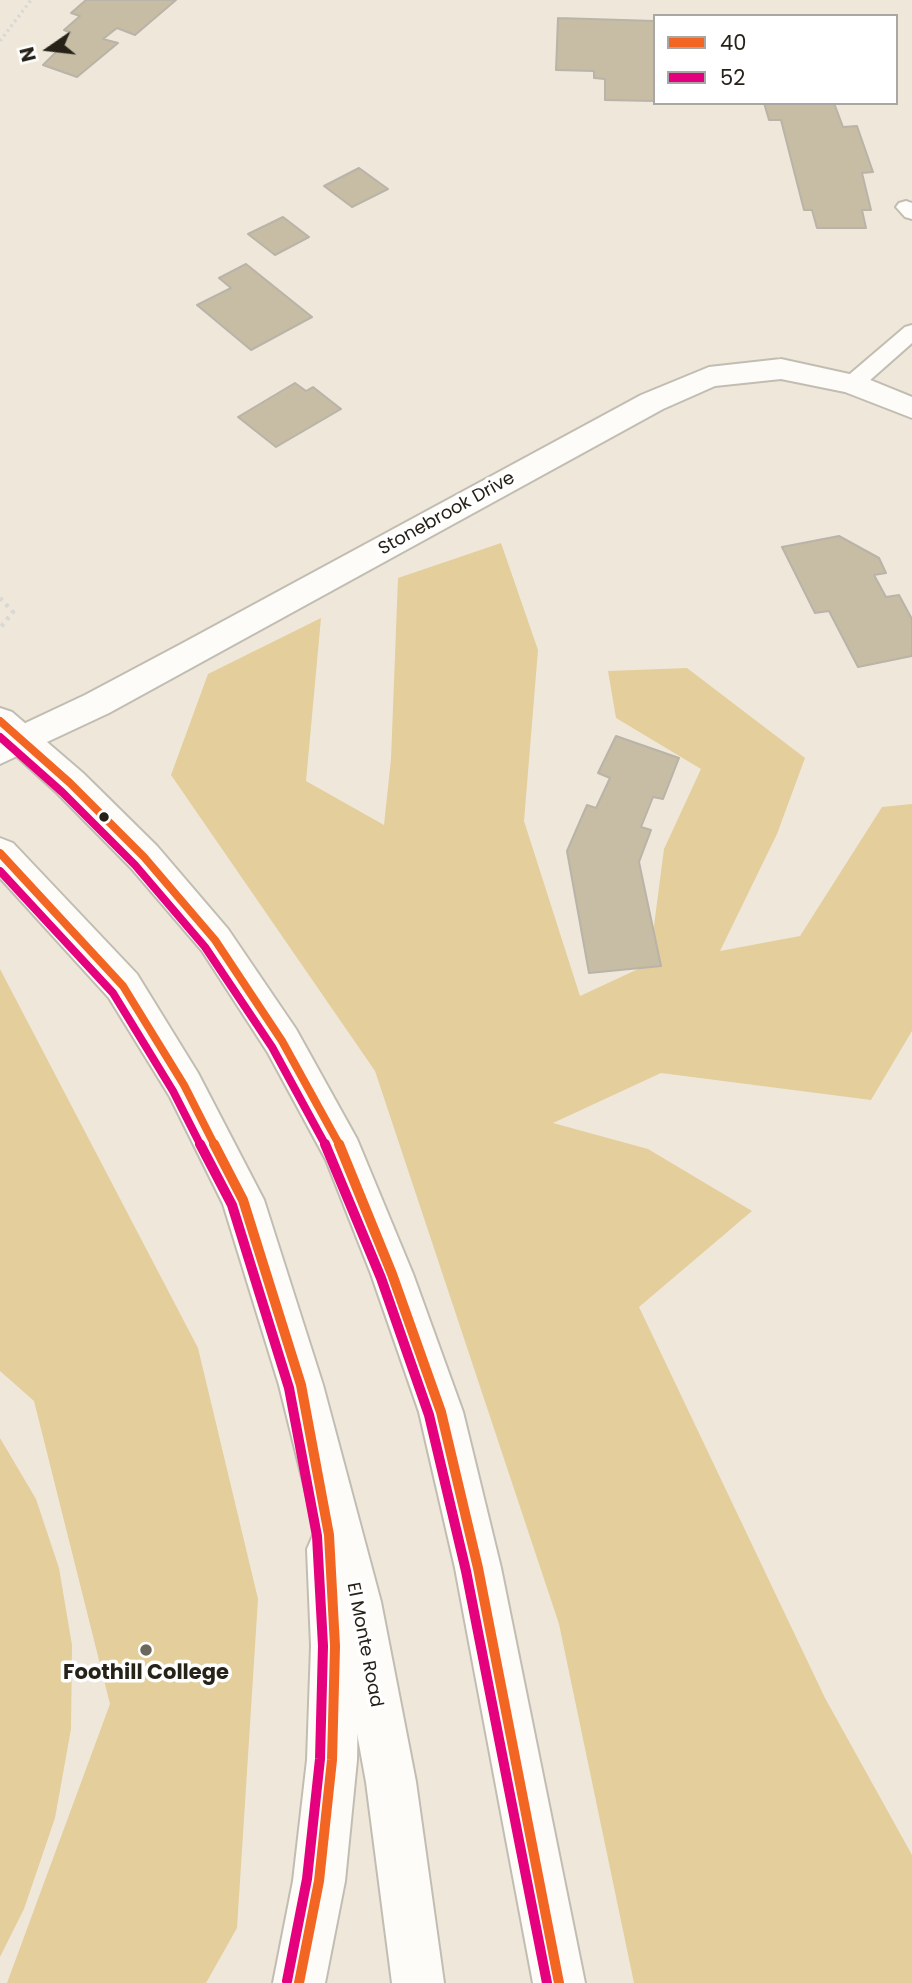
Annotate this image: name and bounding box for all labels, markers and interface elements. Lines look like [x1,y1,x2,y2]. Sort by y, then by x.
north arrow [14,14,84,84]
legend [653,14,898,105]
text: 40 [720,28,746,57]
text: N [13,44,43,64]
text: 52 [720,63,745,92]
street label: Stonebrook Drive [375,468,519,560]
unlabelled marker [97,810,111,824]
street label: El Monte Road [341,1581,387,1709]
marker: Foothill College [138,1642,154,1658]
place label: Foothill College [63,1661,229,1687]

